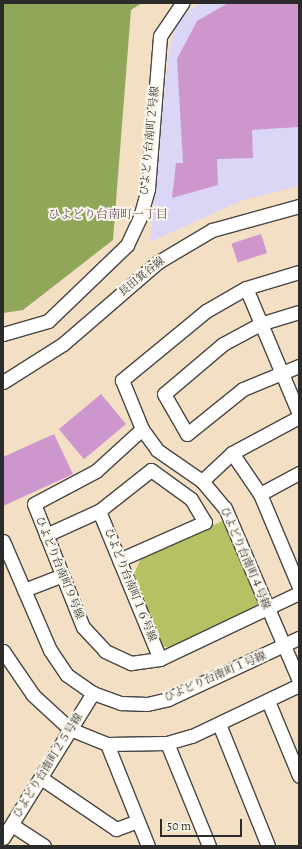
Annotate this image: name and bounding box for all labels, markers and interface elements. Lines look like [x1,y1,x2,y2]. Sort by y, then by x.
street label: ひよどり台南町２号線 [138,86,162,196]
district label: ひよどり台南町一丁目 [48,208,168,222]
street label: 長田箕谷線 [116,255,168,299]
street label: ひよどり台南町４号線 [217,505,273,611]
street label: ひよどり台南町９号線 [32,515,86,621]
street label: ひよどり台南町１６号線 [101,526,159,644]
street label: ひよどり台南町１号線 [162,649,268,705]
street label: ひよどり台南町２５号線 [10,711,86,821]
scale bar [162,811,244,837]
text: 50 m [167,818,191,834]

